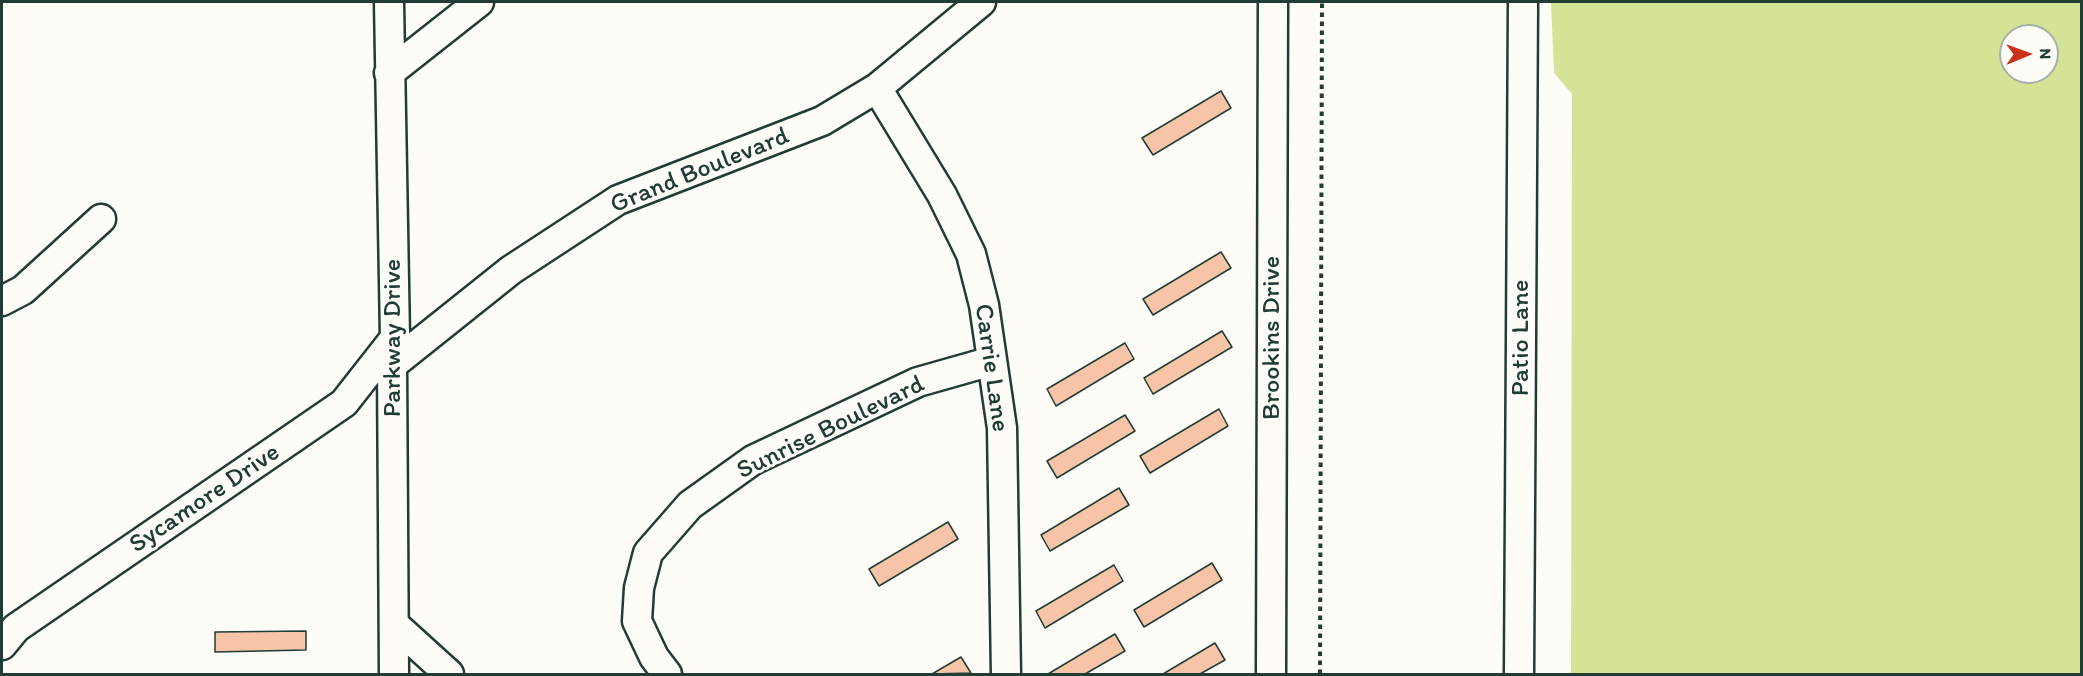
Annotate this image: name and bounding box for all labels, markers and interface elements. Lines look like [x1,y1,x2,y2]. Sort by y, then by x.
north arrow [1999,24,2059,84]
text: N [2036,48,2055,59]
street label: Grand Boulevard [606,121,794,221]
street label: Brookins Drive [1256,256,1288,420]
street label: Parkway Drive [377,259,409,417]
street label: Patio Lane [1505,280,1537,396]
street label: Carrie Lane [967,302,1015,434]
street label: Sunrise Boulevard [732,369,930,487]
street label: Sycamore Drive [124,437,286,561]

